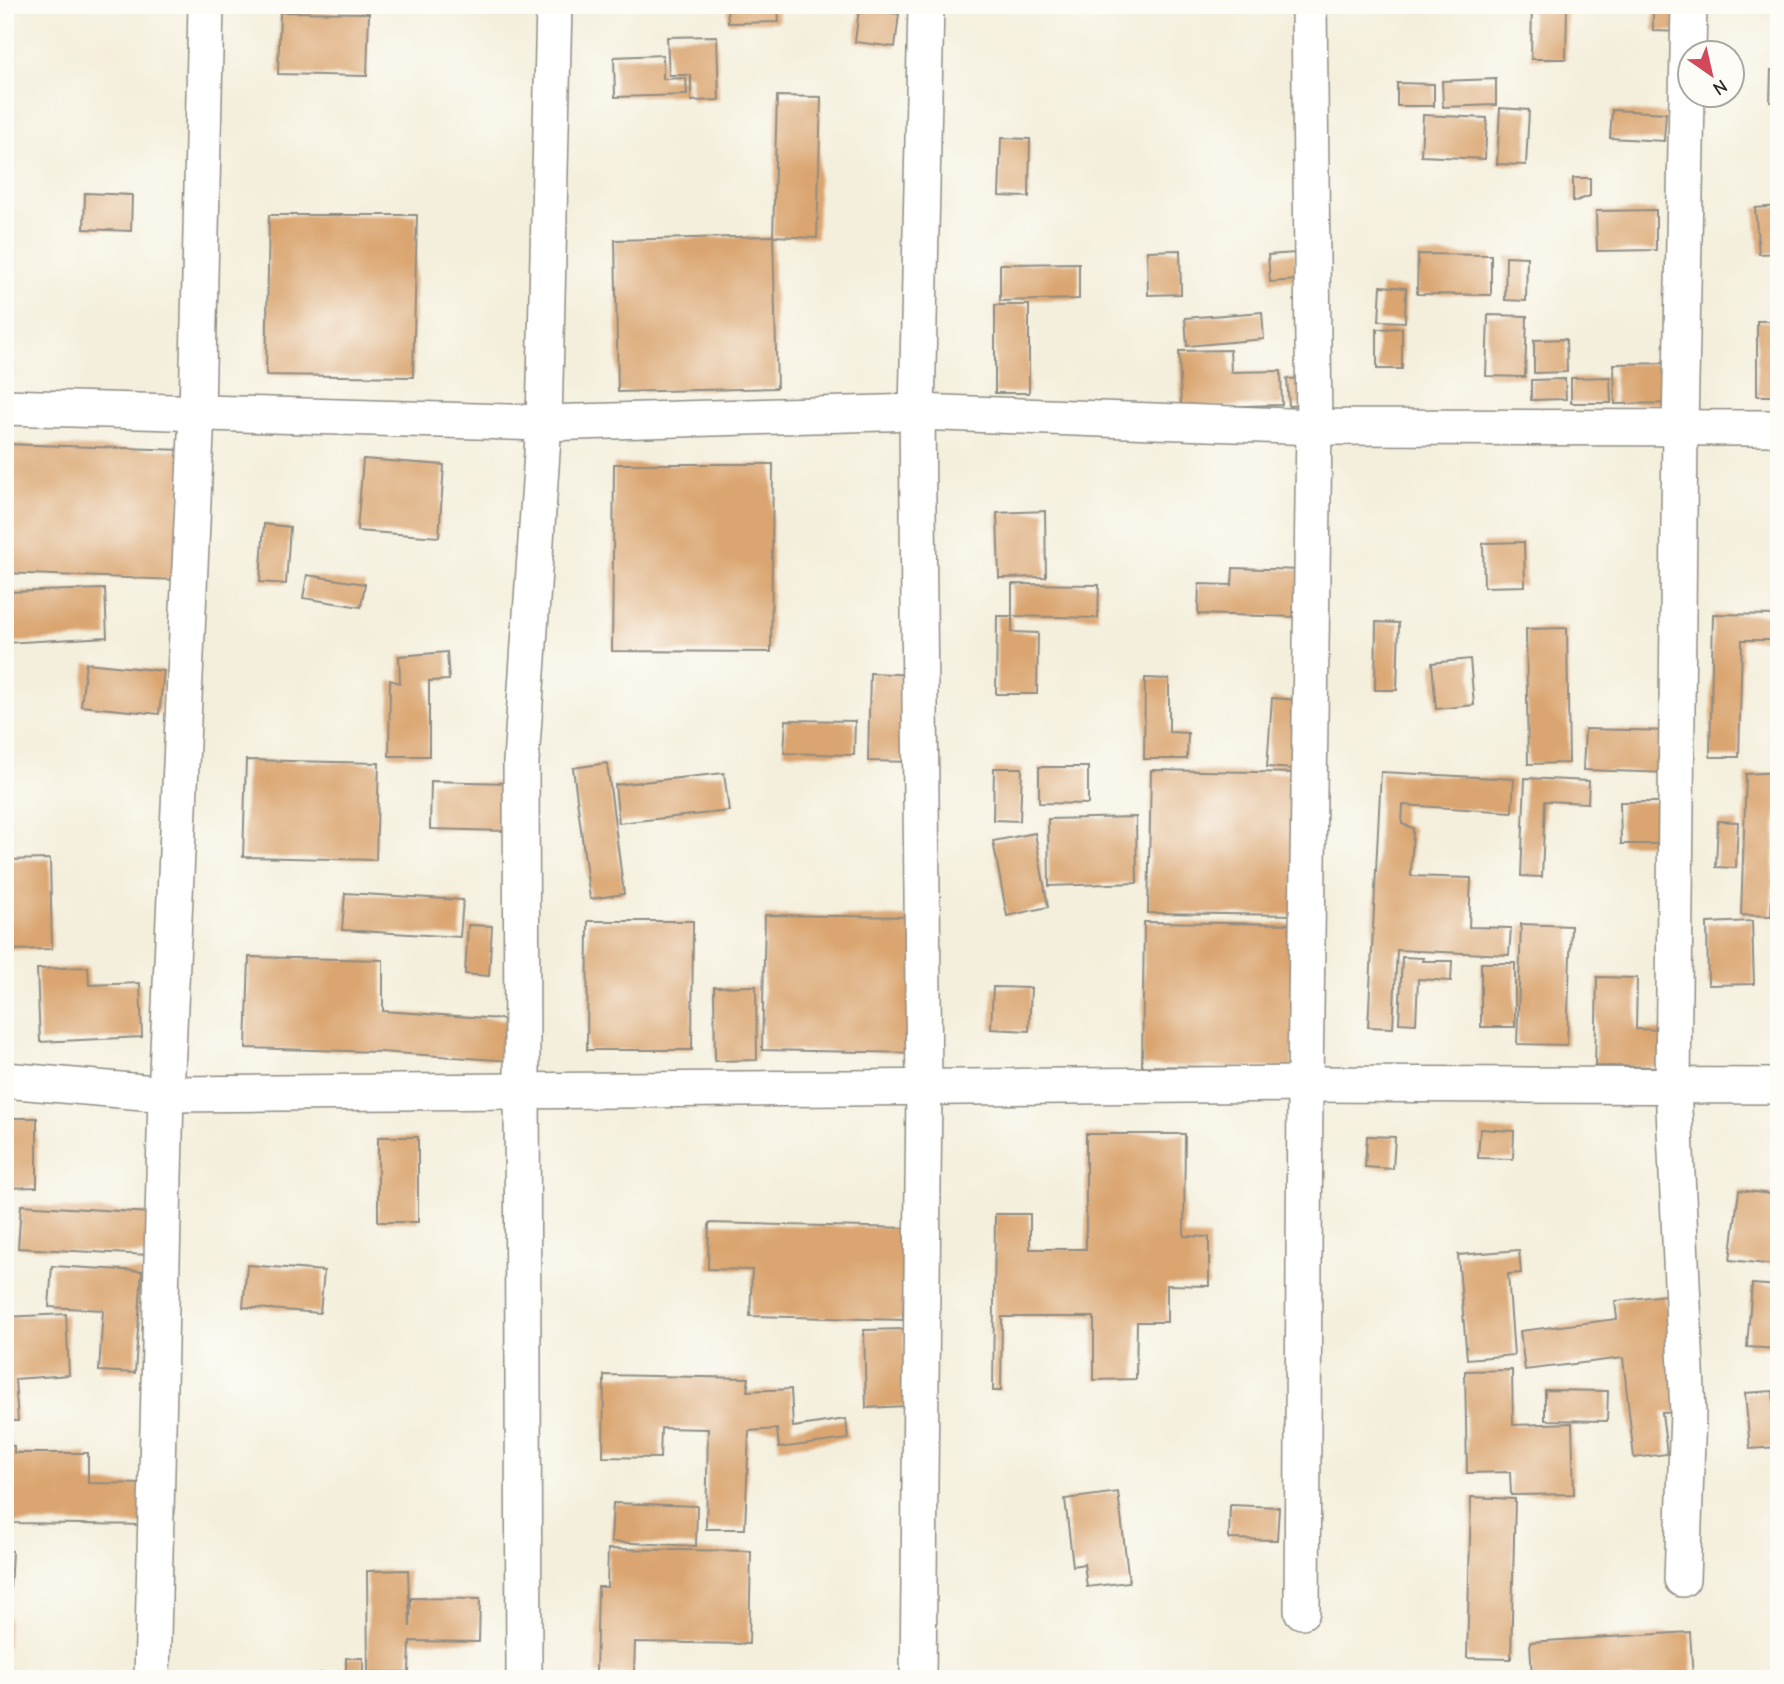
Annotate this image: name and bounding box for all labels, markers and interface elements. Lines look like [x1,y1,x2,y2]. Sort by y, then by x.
north arrow [1676,38,1746,108]
text: N [1709,75,1731,100]

